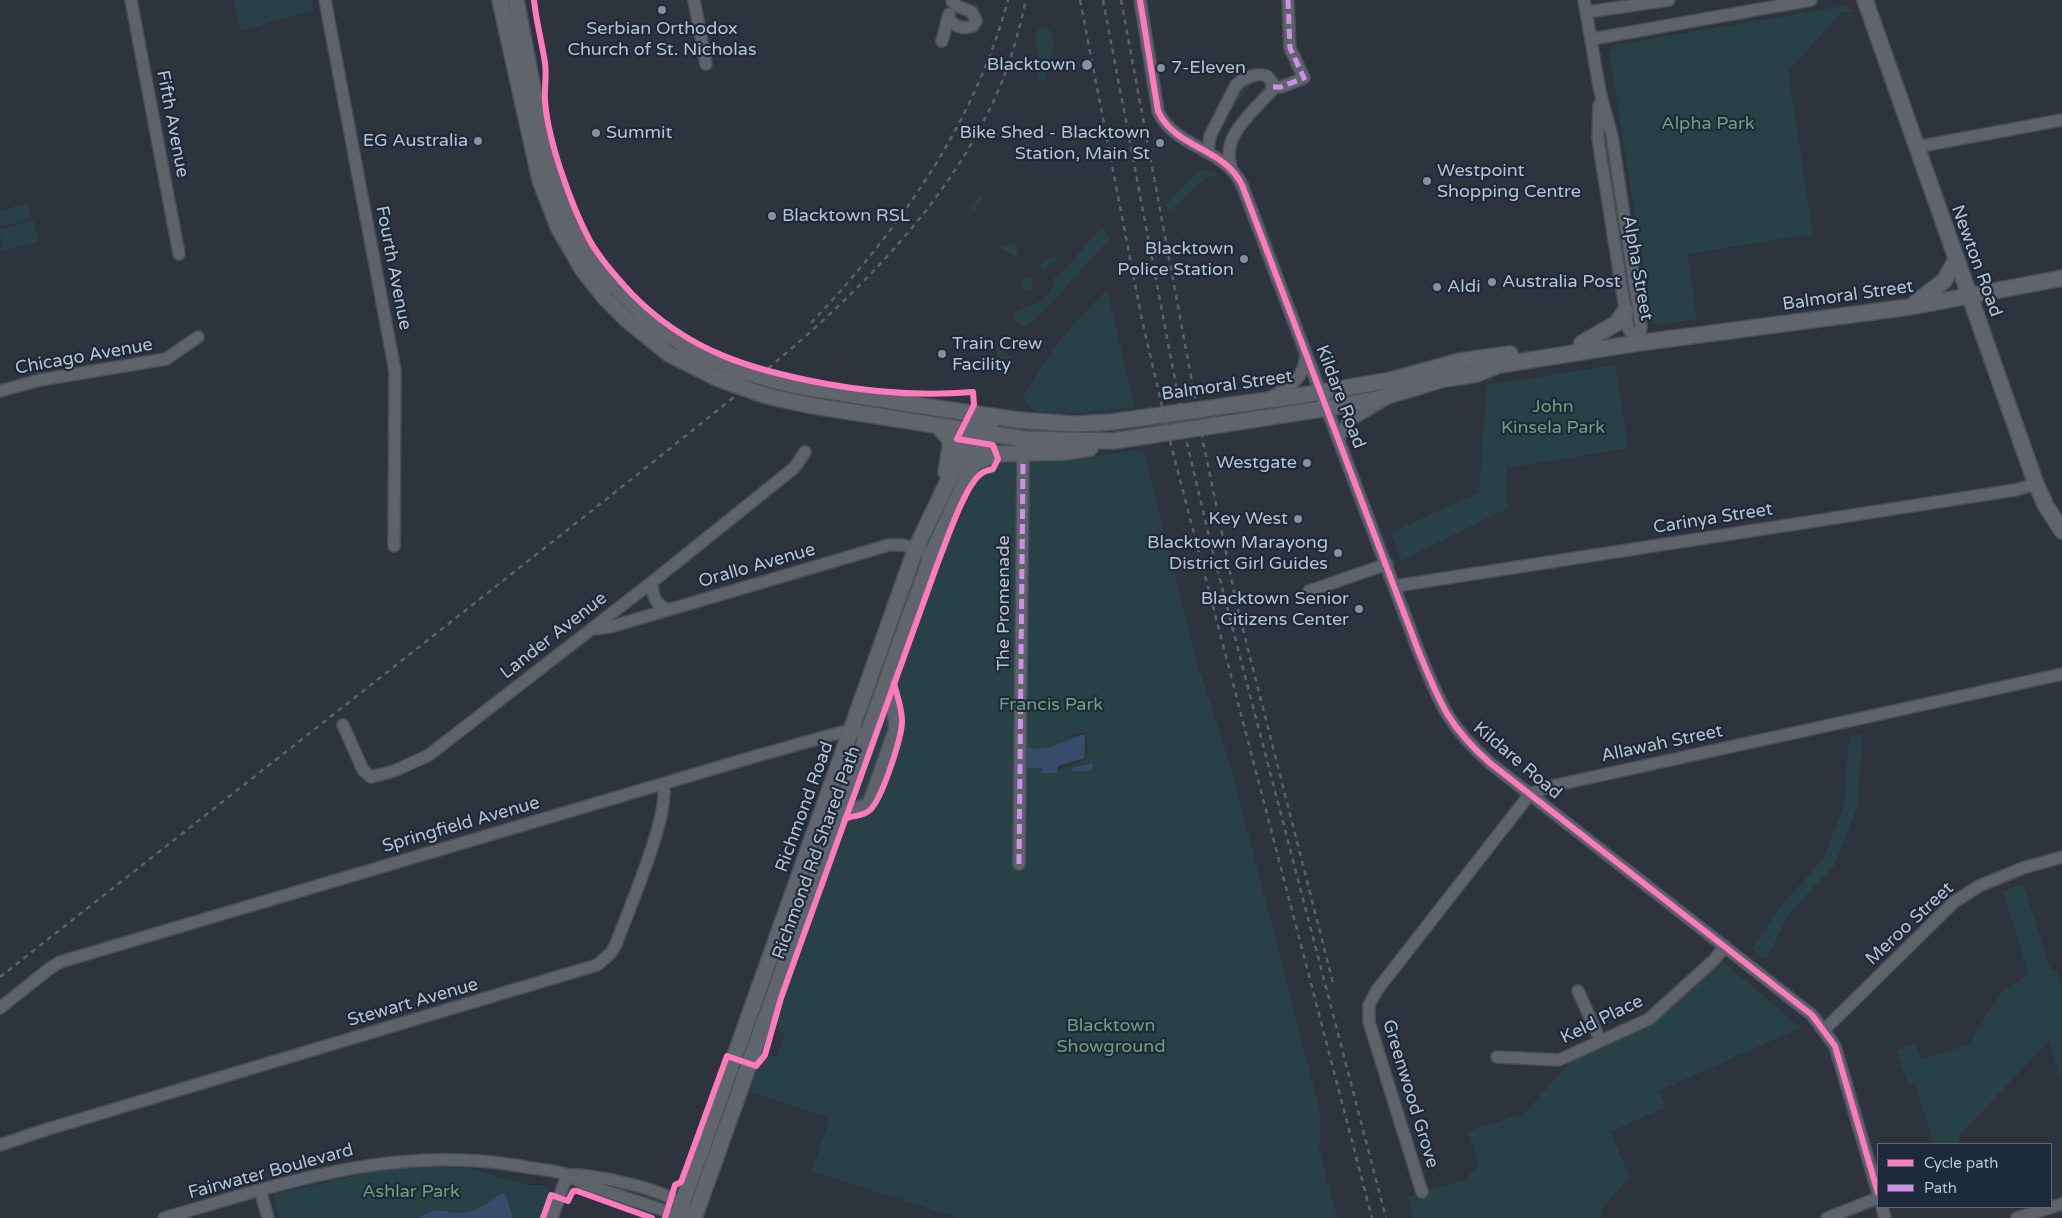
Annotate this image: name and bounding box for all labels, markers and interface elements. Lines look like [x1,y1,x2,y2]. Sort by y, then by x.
marker: Serbian Orthodox Church of St. Nicholas [656,4,668,16]
place label: Serbian Orthodox Church of St. Nicholas [567,18,757,60]
place label: Blacktown [987,54,1076,76]
place label: 7-Eleven [1171,57,1246,79]
marker: Blacktown [1080,58,1094,72]
marker: 7-Eleven [1155,62,1167,74]
street label: Fifth Avenue [151,69,193,179]
park label: Alpha Park [1661,113,1755,135]
place label: Summit [606,122,672,144]
place label: Bike Shed - Blacktown Station, Main St [959,122,1150,164]
marker: Summit [590,127,602,139]
place label: EG Australia [363,130,468,152]
marker: EG Australia [472,135,484,147]
marker: Bike Shed - Blacktown Station, Main St [1154,137,1166,149]
place label: Westpoint Shopping Centre [1437,160,1581,202]
marker: Westpoint Shopping Centre [1421,175,1433,187]
street label: Newton Road [1946,202,2006,320]
street label: Fourth Avenue [370,204,416,332]
place label: Blacktown RSL [782,205,910,227]
marker: Blacktown RSL [766,210,778,222]
street label: Alpha Street [1617,214,1657,322]
place label: Blacktown Police Station [1117,238,1234,280]
marker: Blacktown Police Station [1238,253,1250,265]
place label: Australia Post [1502,271,1621,293]
place label: Aldi [1447,276,1481,298]
marker: Australia Post [1486,276,1498,288]
street label: Balmoral Street [1781,276,1915,316]
marker: Aldi [1431,281,1443,293]
place label: Train Crew Facility [952,333,1042,376]
street label: Chicago Avenue [14,334,154,380]
street label: Kildare Road [1310,342,1370,452]
marker: Train Crew Facility [936,348,948,360]
street label: Balmoral Street [1160,366,1294,406]
park label: John Kinsela Park [1501,396,1605,438]
place label: Westgate [1216,452,1297,474]
marker: Westgate [1301,457,1313,469]
street label: Carinya Street [1652,499,1774,539]
place label: Key West [1208,508,1288,530]
marker: Key West [1292,513,1304,525]
place label: Blacktown Marayong District Girl Guides [1147,532,1328,574]
street label: The Promenade [993,535,1015,671]
street label: Orallo Avenue [696,539,818,593]
marker: Blacktown Marayong District Girl Guides [1332,547,1344,559]
street label: Lander Avenue [497,588,611,684]
place label: Blacktown Senior Citizens Center [1201,588,1349,630]
marker: Blacktown Senior Citizens Center [1353,603,1365,615]
park label: Francis Park [999,694,1103,716]
street label: Kildare Road [1468,718,1566,804]
street label: Allawah Street [1599,721,1725,767]
street label: Richmond Road [771,739,839,875]
street label: Richmond Rd Shared Path [768,743,866,963]
street label: Springfield Avenue [380,792,542,858]
street label: Meroo Street [1862,878,1958,970]
street label: Stewart Avenue [345,974,481,1032]
street label: Keld Place [1557,991,1647,1049]
park label: Blacktown Showground [1056,1015,1166,1058]
street label: Greenwood Grove [1377,1017,1443,1171]
street label: Fairwater Boulevard [186,1140,356,1204]
legend [1877,1143,2052,1208]
text: Cycle path [1924,1154,1998,1172]
text: Path [1924,1179,1957,1197]
park label: Ashlar Park [362,1181,460,1203]

